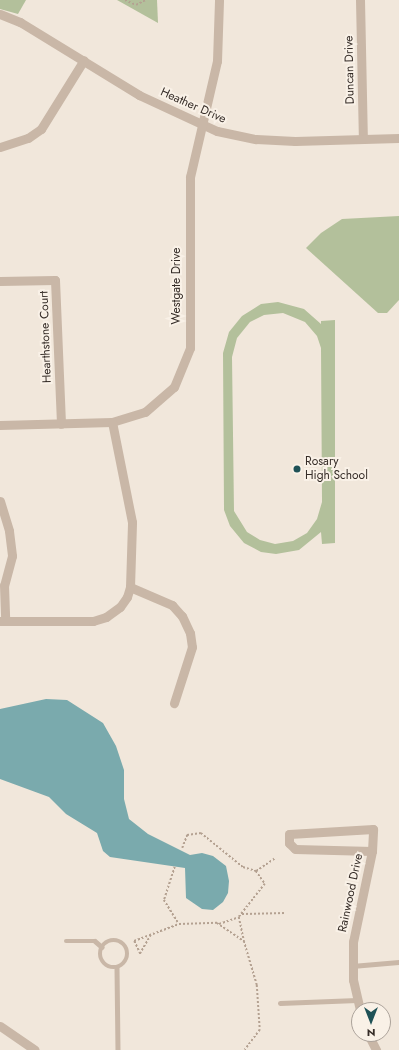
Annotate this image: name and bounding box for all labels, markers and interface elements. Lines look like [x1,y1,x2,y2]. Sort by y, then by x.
street label: Duncan Drive [342,35,358,105]
street label: Heather Drive [158,85,228,127]
street label: Westgate Drive [170,248,184,324]
street label: Hearthstone Court [37,291,55,383]
place label: Rosary High School [305,455,368,483]
marker: Rosary High School [292,464,302,474]
street label: Rainwood Drive [336,852,366,934]
north arrow [351,1002,391,1042]
text: N [367,1025,375,1041]

